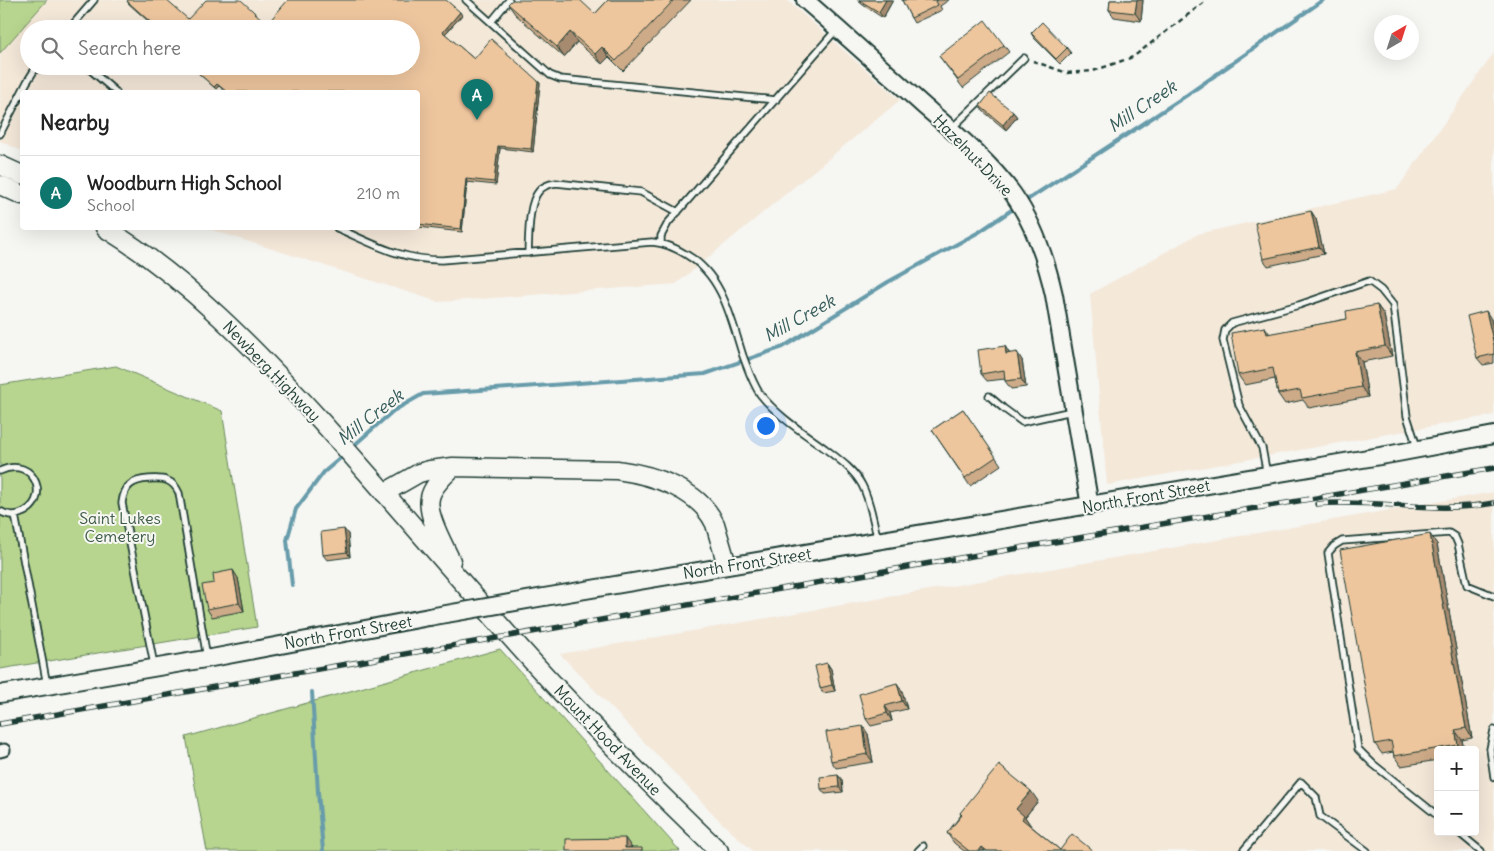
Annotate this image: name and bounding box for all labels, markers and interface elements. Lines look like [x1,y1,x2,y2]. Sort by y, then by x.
north arrow [1374,15,1419,60]
search box [20,20,420,75]
icon: search [38,34,66,62]
text: Search here [78,36,181,60]
water label: Mill Creek [1103,74,1182,137]
pin: A [461,79,493,120]
text: Nearby [40,109,110,136]
street label: Hazelnut Drive [929,110,1017,200]
text: Woodburn High School [87,171,282,195]
text: A [51,183,61,203]
text: 210 m [357,183,400,203]
text: School [87,195,135,215]
water label: Mill Creek [759,288,840,347]
street label: Newberg Highway [219,316,325,426]
water label: Mill Creek [332,383,409,450]
your location [753,413,779,439]
street label: North Front Street [1080,475,1212,517]
park label: Saint Lukes Cemetery [79,508,161,546]
street label: North Front Street [681,543,813,583]
street label: North Front Street [282,611,414,653]
street label: Mount Hood Avenue [550,681,666,799]
map controls [1434,746,1479,836]
button: + [1434,746,1479,791]
button: − [1434,791,1479,836]

